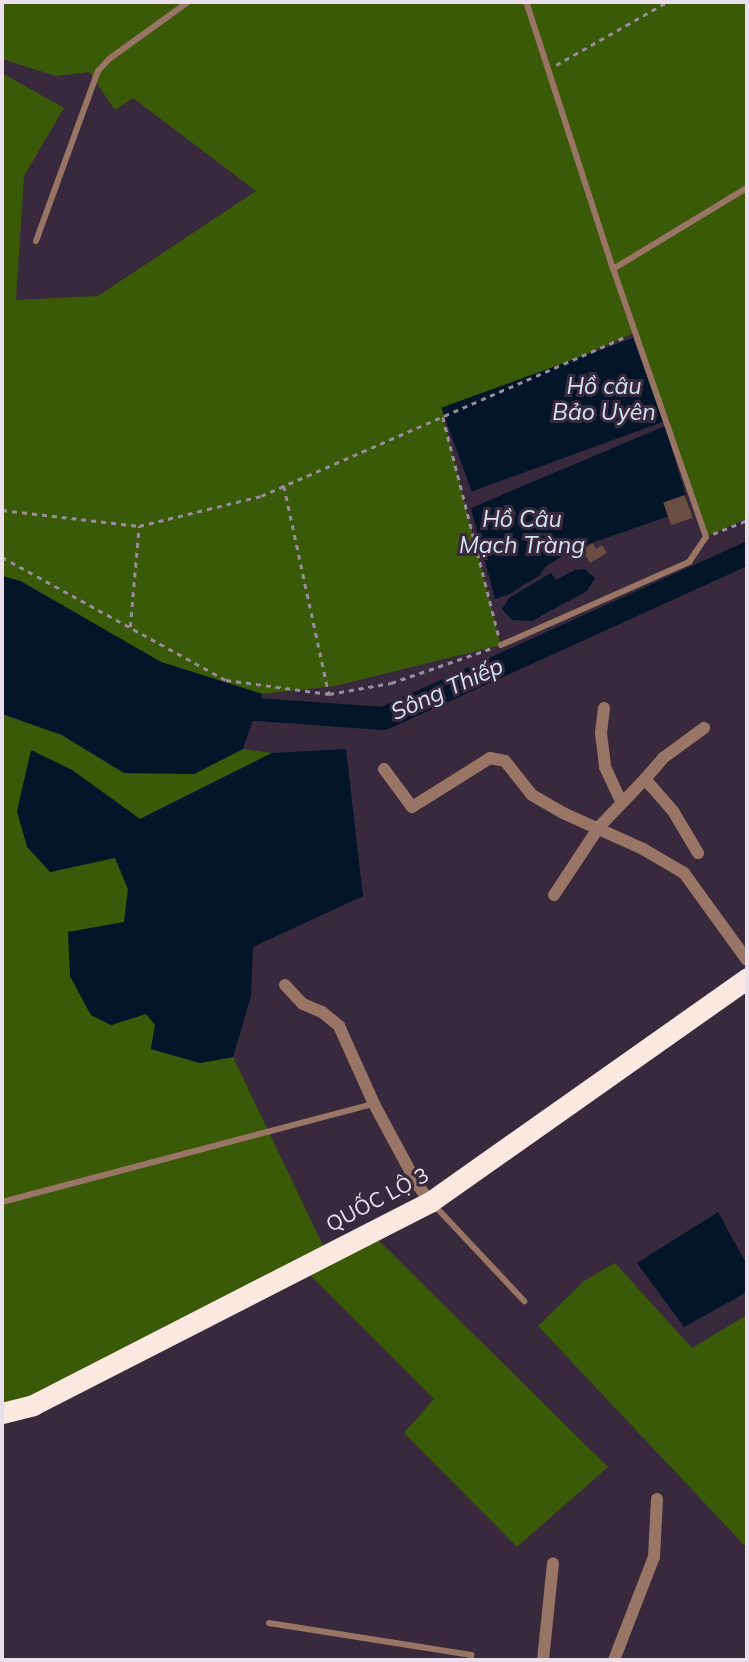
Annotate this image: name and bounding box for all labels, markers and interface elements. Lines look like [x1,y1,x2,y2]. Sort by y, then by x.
water label: Hồ câu Bảo Uyên [552,372,656,426]
water label: Hồ Câu Mạch Tràng [459,505,585,559]
water label: Sông Thiếp [387,652,507,726]
street label: QUỐC LỘ 3 [321,1161,433,1237]

